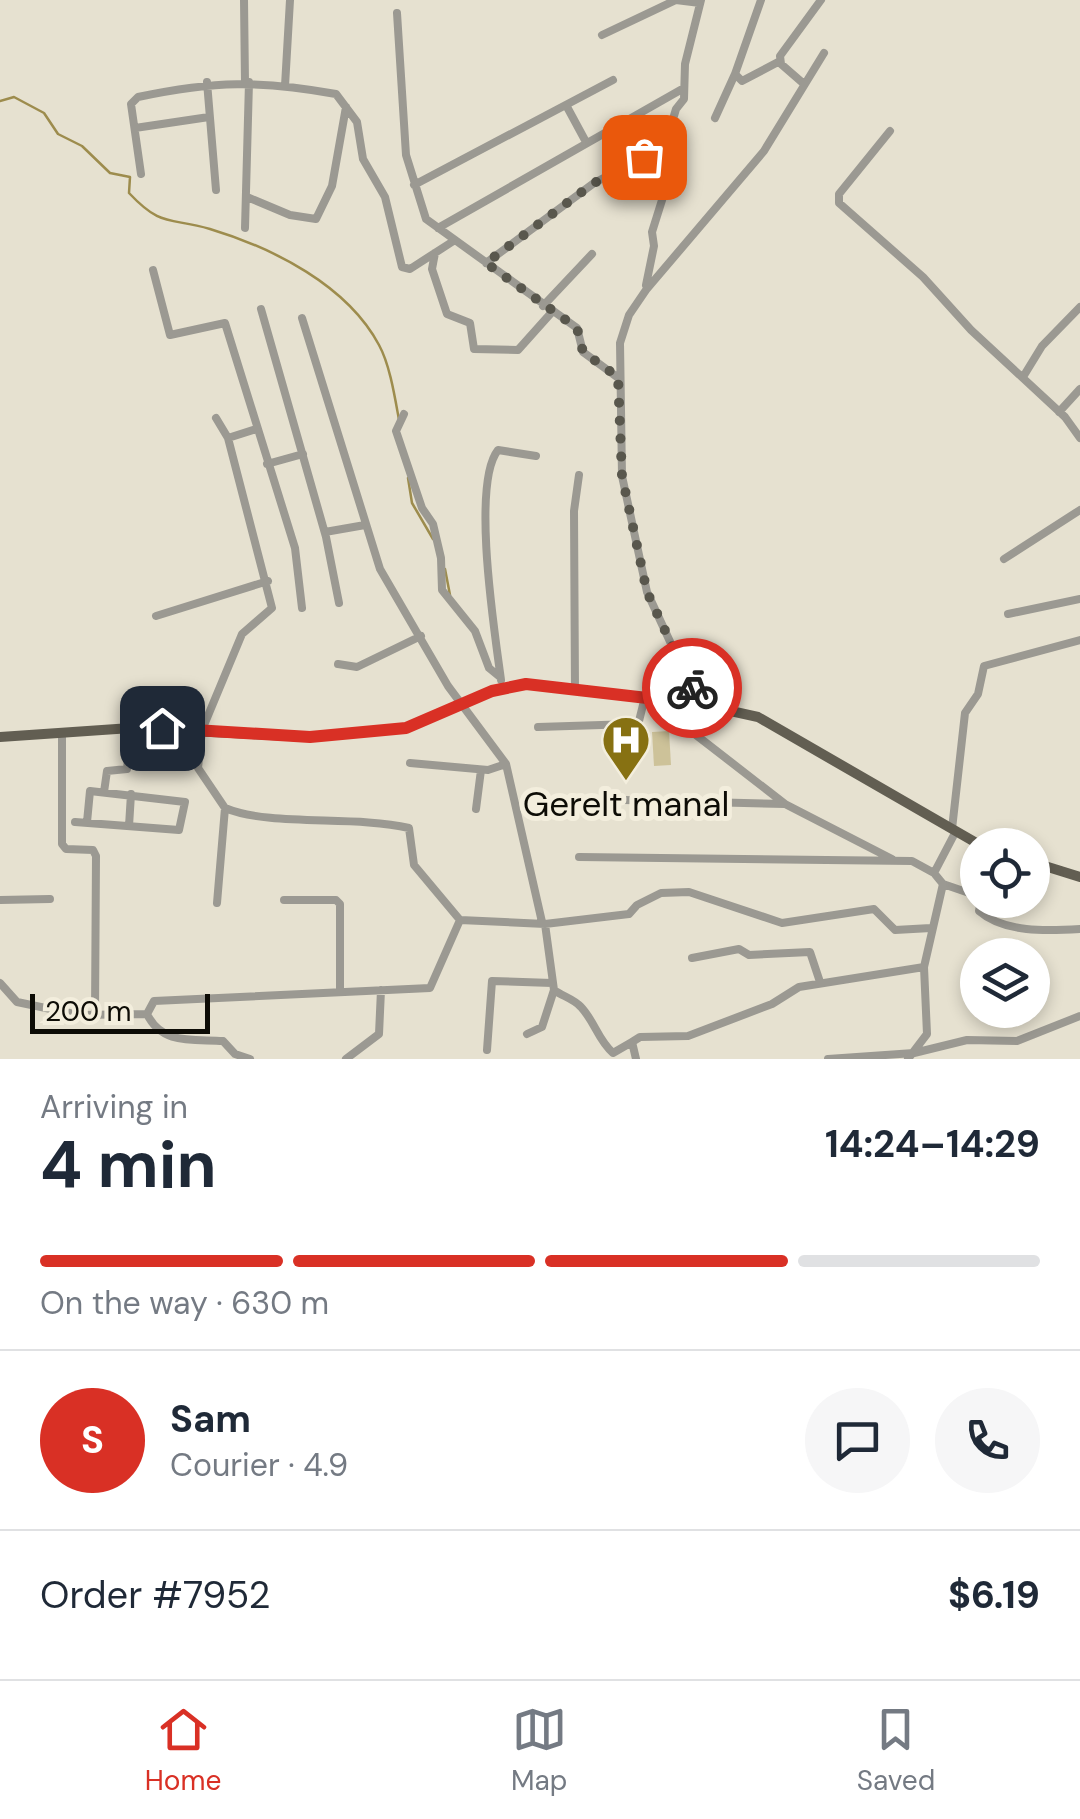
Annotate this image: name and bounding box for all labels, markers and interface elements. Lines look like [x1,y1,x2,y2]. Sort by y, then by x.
pin [602,115,687,200]
icon: bag [617,130,672,185]
courier [642,638,742,738]
icon: bike [665,661,720,716]
pin [120,686,205,771]
icon: home [135,701,190,756]
hospital icon: Gerelt manal [600,714,652,782]
place label: Gerelt manal [523,781,729,827]
map controls [960,828,1050,1028]
button: locate [960,828,1050,918]
button: layers [960,938,1050,1028]
scale bar [30,989,210,1034]
text: 200 m [45,993,132,1030]
text: Arriving in [40,1086,188,1128]
text: 14:24–14:29 [825,1119,1040,1169]
text: 4 min [40,1123,217,1207]
text: On the way · 630 m [40,1282,329,1324]
button: chat [805,1388,910,1493]
button: phone [935,1388,1040,1493]
text: Sam [170,1394,251,1444]
text: S [81,1415,104,1465]
text: Courier · 4.9 [170,1444,348,1486]
text: Order #7952 [40,1570,270,1620]
text: $6.19 [948,1570,1040,1620]
tab: Home [145,1702,221,1799]
tab: Map [511,1702,567,1799]
tab: Saved [857,1702,935,1799]

